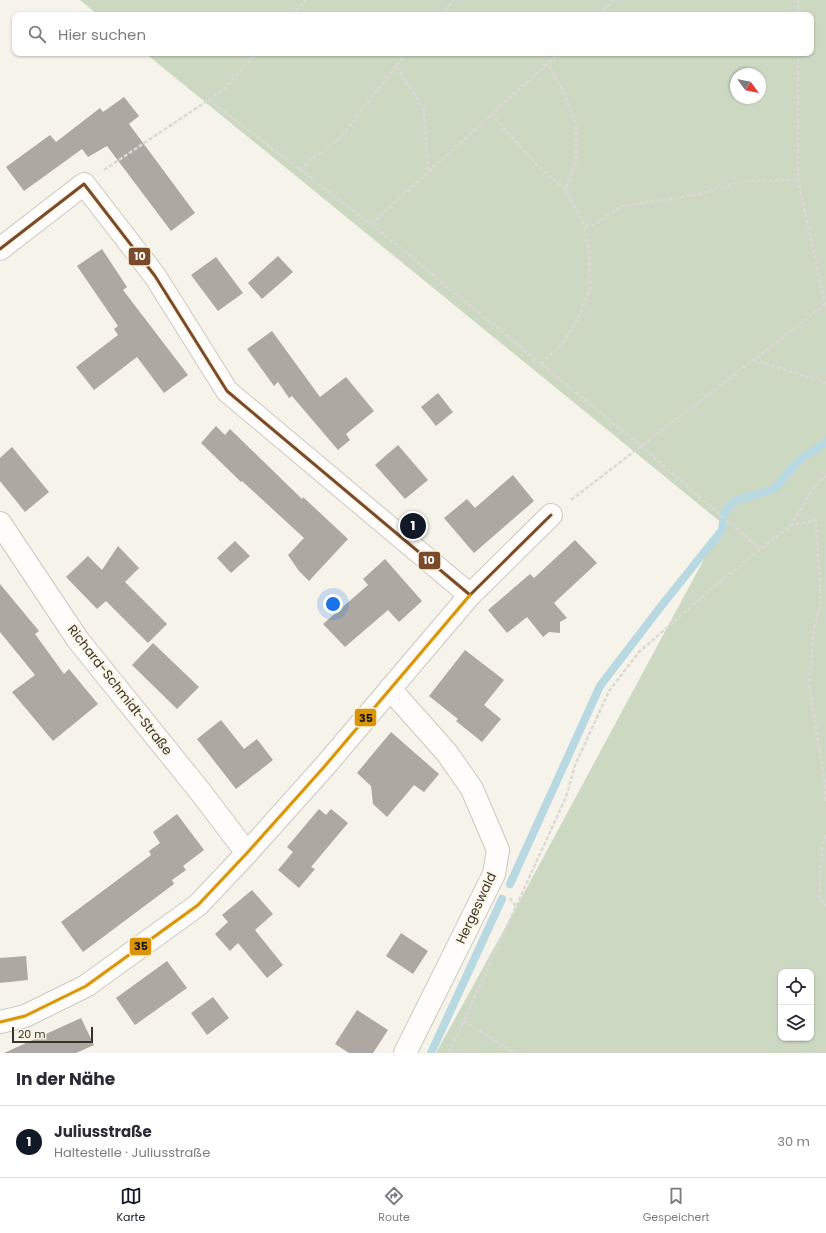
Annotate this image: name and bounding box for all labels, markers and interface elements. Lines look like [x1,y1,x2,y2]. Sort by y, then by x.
search box [12,12,814,56]
icon: search [26,23,48,45]
text: Hier suchen [58,24,146,45]
north arrow [730,68,766,104]
line badge: 10 [128,247,151,266]
text: 10 [134,248,146,264]
pin: 1 [400,511,426,541]
line badge: 10 [418,551,441,570]
text: 10 [423,552,435,568]
your location [323,594,343,614]
street label: Richard-Schmidt-Straße [63,621,177,759]
line badge: 35 [354,708,377,727]
text: 35 [359,710,373,726]
street label: Hergeswald [451,869,501,947]
line badge: 35 [129,937,152,956]
text: 35 [134,938,148,954]
map controls [778,969,814,1041]
button: locate [778,969,814,1005]
button: layers [778,1005,814,1041]
scale bar [12,1025,93,1044]
text: 20 m [18,1026,46,1042]
text: In der Nähe [16,1067,115,1091]
text: Juliusstraße [54,1121,152,1142]
text: 1 [27,1132,31,1151]
text: 30 m [777,1132,810,1151]
text: Haltestelle · Juliusstraße [54,1143,210,1162]
tab: Karte [116,1185,145,1226]
tab: Route [378,1185,410,1226]
tab: Gespeichert [643,1185,710,1226]

